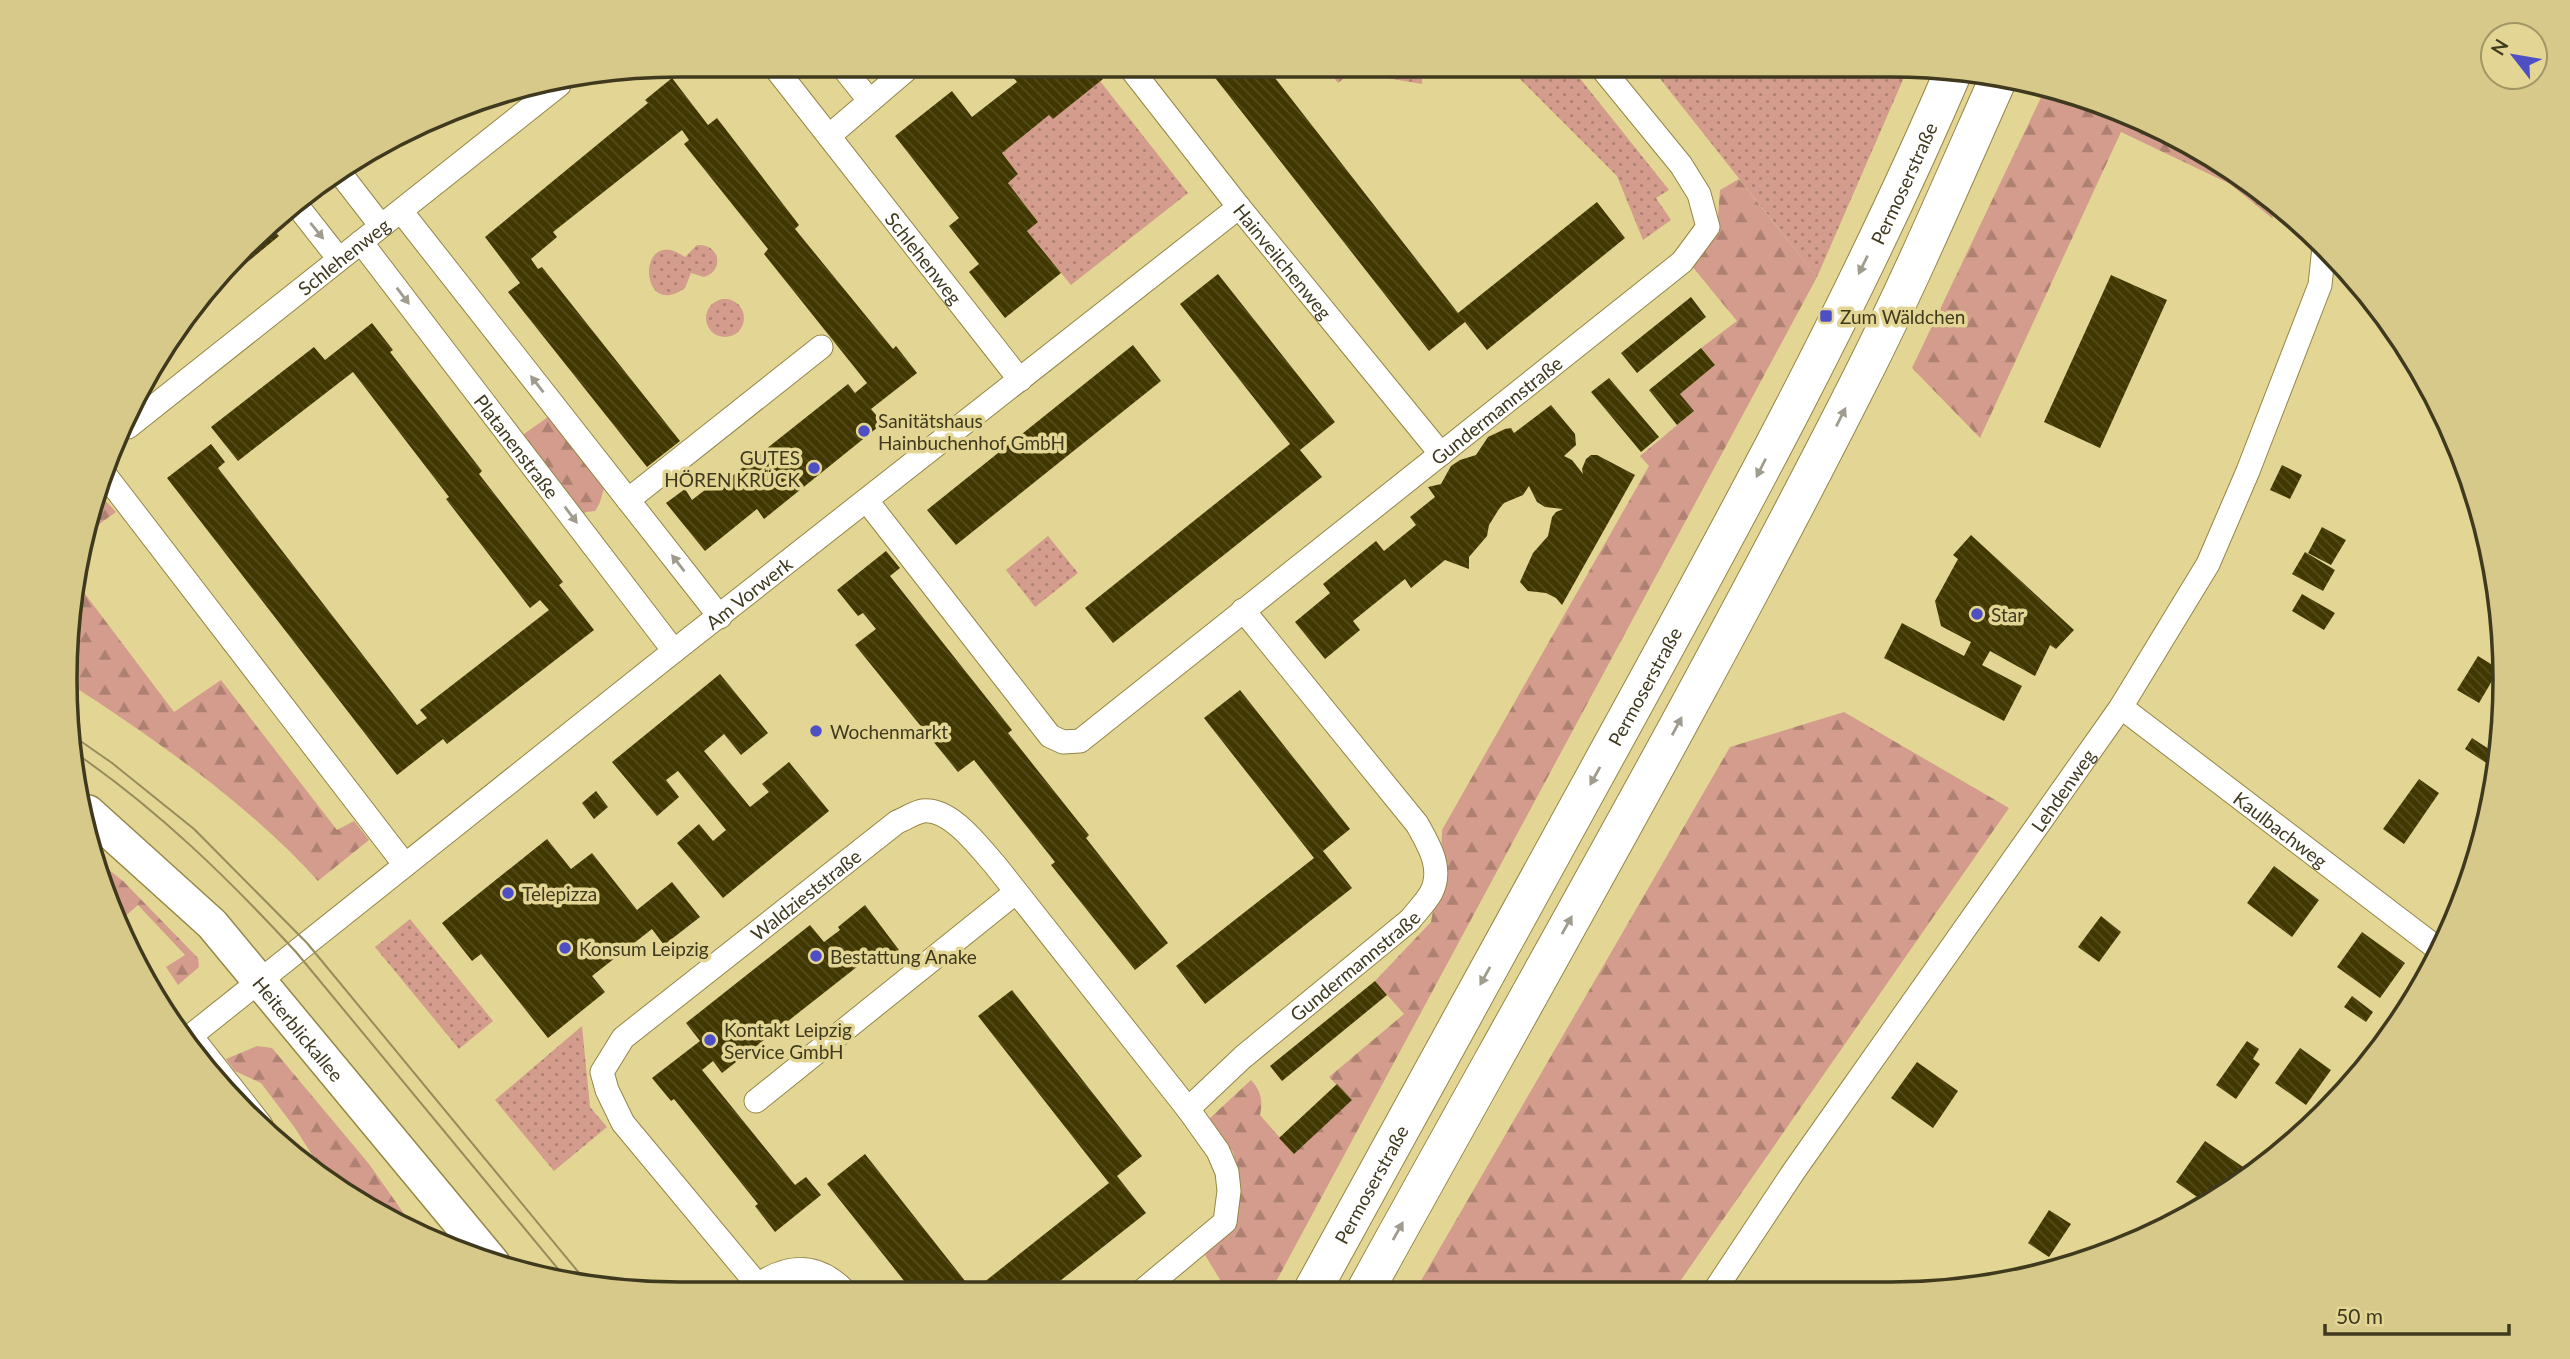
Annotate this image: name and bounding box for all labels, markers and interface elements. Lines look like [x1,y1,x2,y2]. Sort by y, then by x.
north arrow [2479,21,2549,91]
text: N [2485,35,2513,59]
street label: Permoserstraße [1865,119,1941,248]
street label: Hainveilchenweg [1229,199,1337,323]
street label: Schlehenweg [881,207,967,308]
street label: Schlehenweg [293,213,394,299]
one-way arrow [309,222,324,240]
one-way arrow [1858,255,1869,275]
one-way arrow [395,287,409,305]
place label: Zum Wäldchen [1840,305,1965,328]
marker: Zum Wäldchen [1818,308,1834,324]
street label: Gundermannstraße [1426,351,1566,469]
one-way arrow [530,376,545,394]
street label: Platanenstraße [470,389,564,503]
one-way arrow [1835,406,1847,426]
place label: Sanitätshaus Hainbuchenhof GmbH [878,409,1065,454]
marker: Sanitätshaus Hainbuchenhof GmbH [856,423,872,439]
place label: GUTES HÖREN KRÜCK [664,446,800,491]
one-way arrow [1756,458,1767,478]
marker: GUTES HÖREN KRÜCK [806,460,822,476]
one-way arrow [563,506,578,524]
street label: Am Vorwerk [701,551,796,633]
one-way arrow [670,555,685,573]
place label: Star [1991,603,2024,626]
marker: Star [1969,606,1985,622]
street label: Permoserstraße [1602,623,1686,749]
one-way arrow [1672,716,1683,736]
place label: Wochenmarkt [830,720,948,743]
marker: Wochenmarkt [808,723,824,739]
street label: Lehdenweg [2026,744,2100,836]
one-way arrow [1589,766,1601,786]
street label: Kaulbachweg [2229,786,2332,872]
street label: Waldzieststraße [746,844,865,945]
place label: Telepizza [522,882,597,905]
marker: Telepizza [500,885,516,901]
street label: Gundermannstraße [1285,906,1424,1025]
one-way arrow [1561,915,1573,935]
place label: Konsum Leipzig [579,937,709,960]
marker: Konsum Leipzig [557,940,573,956]
place label: Bestattung Anake [830,945,977,968]
marker: Bestattung Anake [808,948,824,964]
one-way arrow [1479,966,1491,985]
street label: Heiterblickallee [249,971,349,1086]
place label: Kontakt Leipzig Service GmbH [724,1018,852,1063]
marker: Kontakt Leipzig Service GmbH [702,1032,718,1048]
street label: Permoserstraße [1329,1121,1412,1247]
one-way arrow [1392,1221,1404,1241]
scale bar [2325,1292,2509,1336]
text: 50 m [2336,1303,2383,1328]

